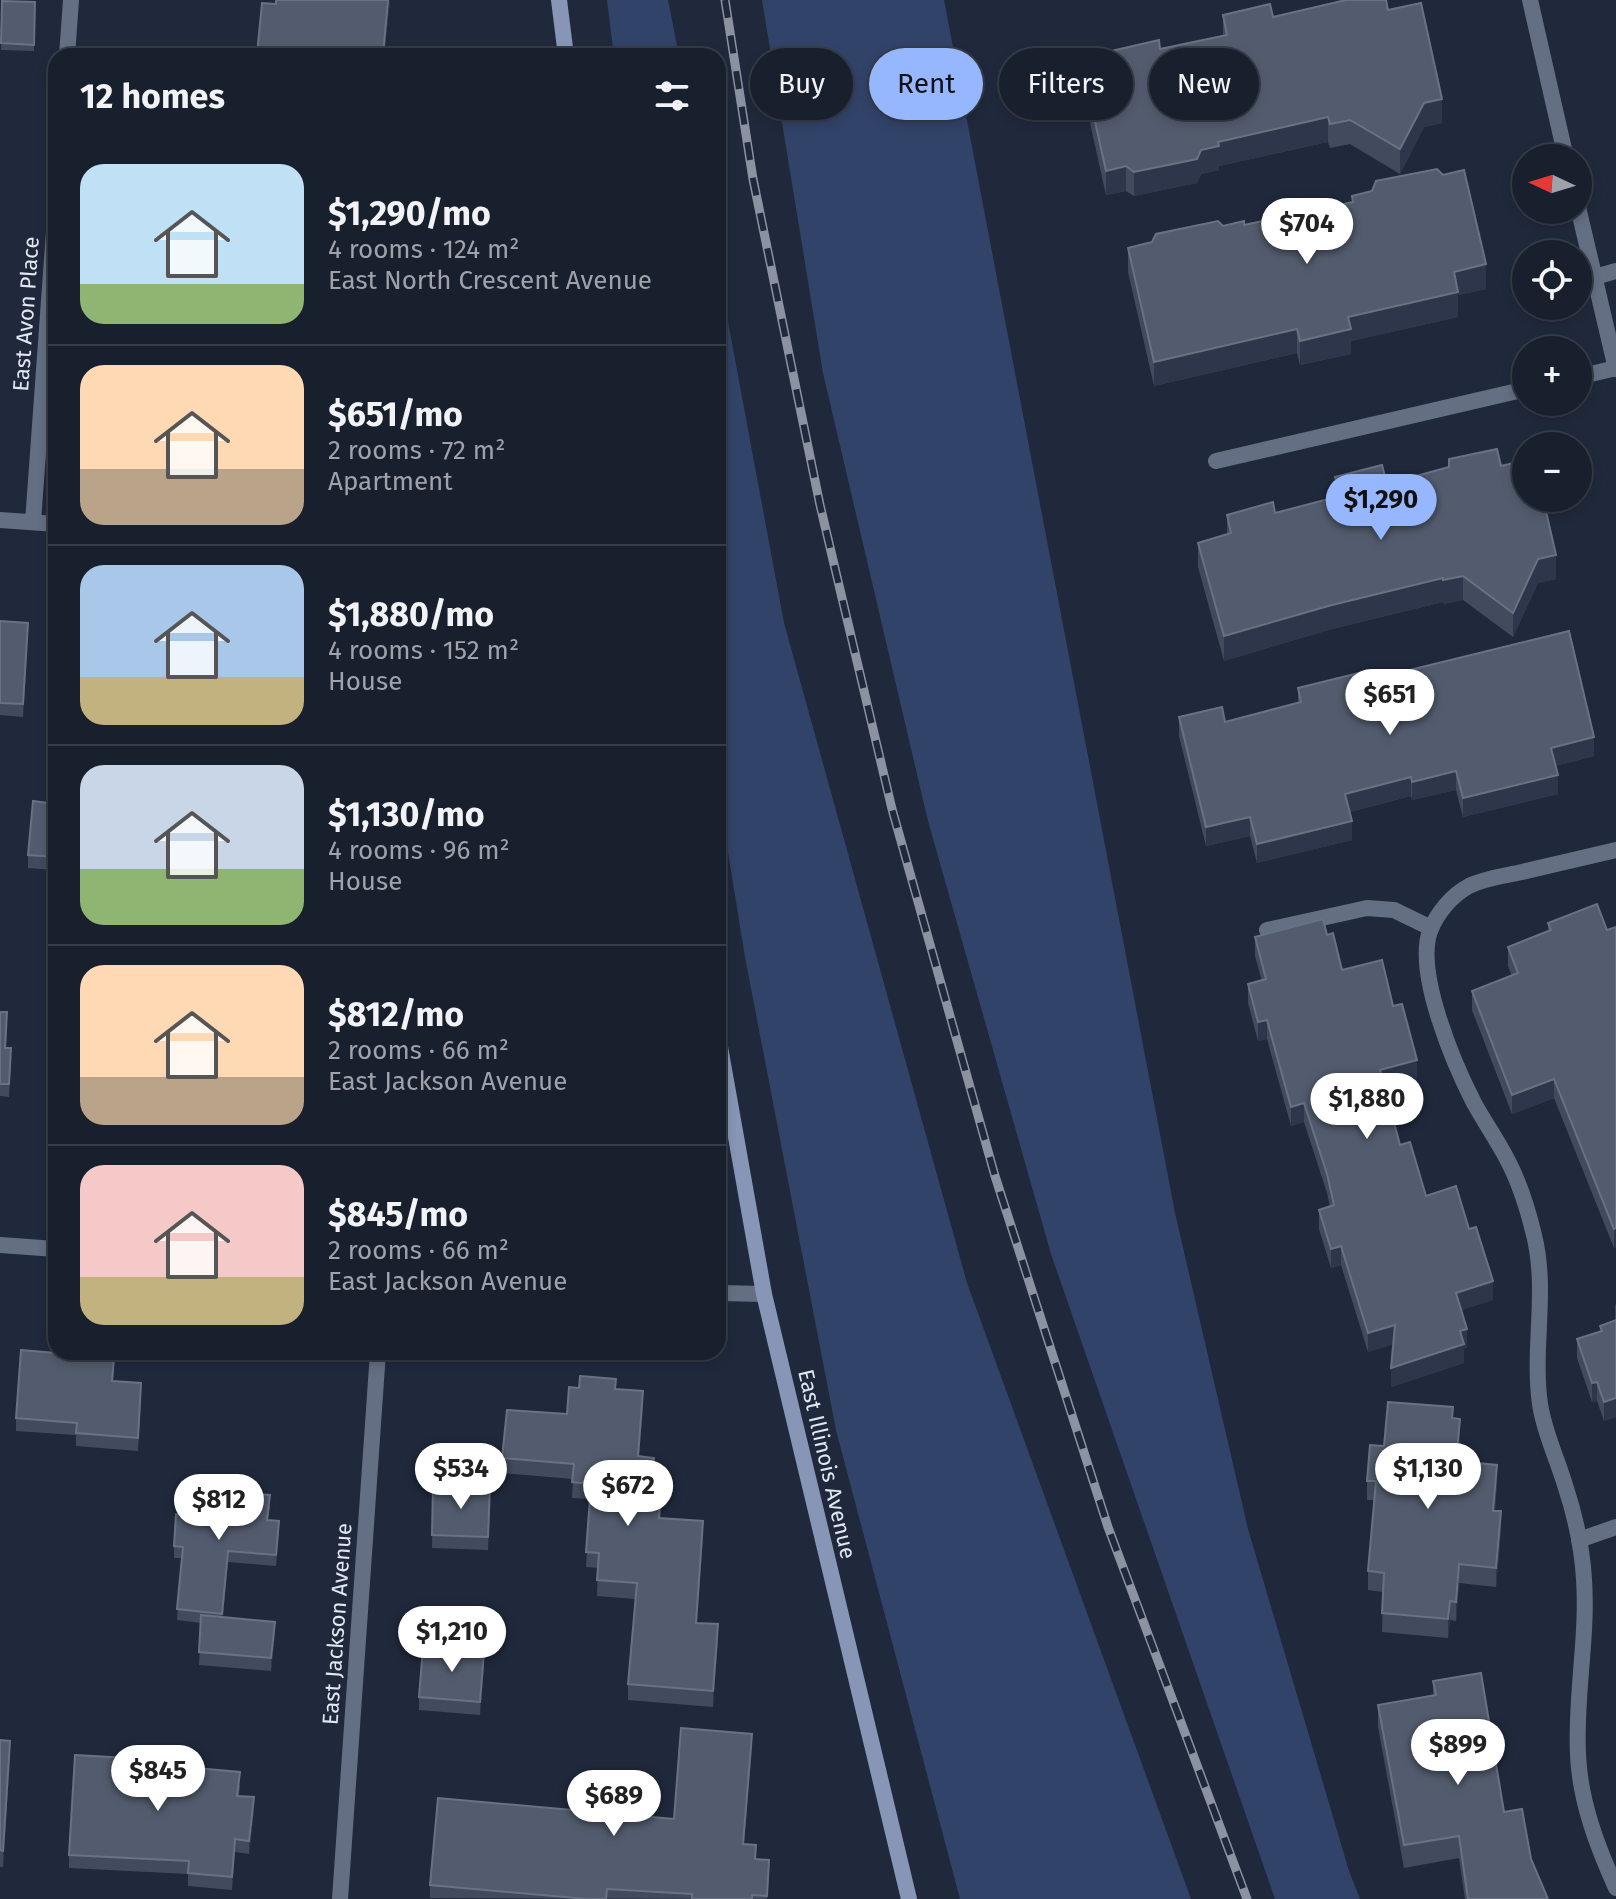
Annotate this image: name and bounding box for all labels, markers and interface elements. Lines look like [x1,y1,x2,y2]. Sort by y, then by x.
chip: Buy [750,48,853,120]
chip: Rent [869,48,983,120]
chip: Filters [999,48,1133,120]
chip: New [1149,48,1259,120]
icon: filters [650,74,694,118]
text: 12 homes [80,76,225,117]
north arrow [1512,144,1592,224]
map controls [1512,144,1592,512]
text: $1,290/mo [328,193,491,234]
icon: home [144,196,240,292]
pin: $704 [1260,198,1354,266]
text: $704 [1279,208,1335,239]
text: 4 rooms · 124 m² [328,234,520,265]
street label: East Avon Place [7,236,45,392]
button: locate [1512,240,1592,320]
text: East North Crescent Avenue [328,265,652,296]
button: + [1512,336,1592,416]
text: $651/mo [328,394,463,435]
icon: home [144,397,240,493]
button: − [1512,432,1592,512]
text: 2 rooms · 72 m² [328,435,505,466]
text: Apartment [328,466,453,497]
pin: $1,290 [1316,474,1446,542]
text: $1,290 [1344,484,1418,515]
text: $1,880/mo [328,594,494,635]
icon: home [144,597,240,693]
text: 4 rooms · 152 m² [328,635,519,666]
text: House [328,666,402,697]
pin: $651 [1343,669,1437,737]
text: $651 [1363,679,1417,710]
text: $1,130/mo [328,794,485,835]
icon: home [144,797,240,893]
text: 4 rooms · 96 m² [328,835,510,866]
text: House [328,866,402,897]
text: $812/mo [328,994,464,1035]
icon: home [144,997,240,1093]
text: 2 rooms · 66 m² [328,1035,509,1066]
text: East Jackson Avenue [328,1066,567,1097]
pin: $1,880 [1302,1073,1432,1141]
text: $1,880 [1328,1083,1406,1114]
text: $845/mo [328,1194,468,1235]
icon: home [144,1197,240,1293]
text: 2 rooms · 66 m² [328,1235,509,1266]
text: East Jackson Avenue [328,1266,567,1297]
street label: East Illinois Avenue [792,1366,862,1562]
pin: $534 [414,1443,508,1511]
pin: $1,130 [1363,1443,1493,1511]
text: $534 [433,1453,489,1484]
text: $1,130 [1393,1453,1463,1484]
pin: $672 [581,1460,675,1528]
text: $672 [601,1470,655,1501]
pin: $812 [172,1474,266,1542]
text: $812 [192,1484,246,1515]
street label: East Jackson Avenue [316,1522,358,1726]
pin: $1,210 [387,1606,517,1674]
text: $1,210 [416,1616,488,1647]
pin: $899 [1411,1719,1505,1787]
text: $899 [1429,1729,1487,1760]
pin: $845 [111,1745,205,1813]
text: $845 [129,1755,187,1786]
pin: $689 [567,1770,661,1838]
text: $689 [585,1780,643,1811]

